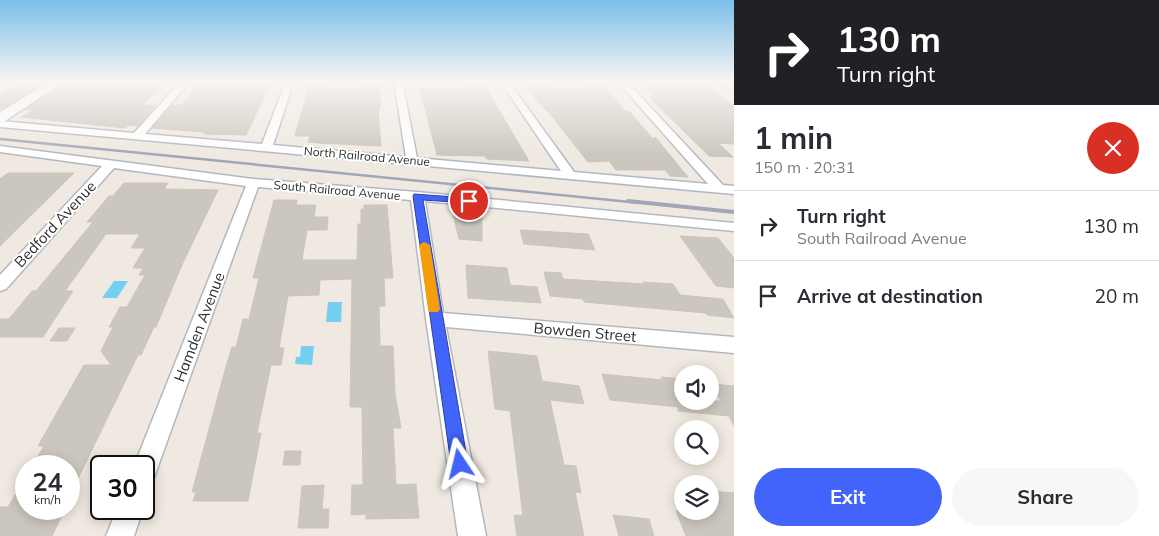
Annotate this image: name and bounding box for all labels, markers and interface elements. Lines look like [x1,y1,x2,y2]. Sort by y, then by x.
text: 130 m [837,17,941,61]
icon: right [754,20,819,85]
text: Turn right [837,60,935,88]
text: 1 min [754,119,833,157]
button: close [1087,122,1139,174]
street label: North Railroad Avenue [303,143,431,169]
text: 150 m · 20:31 [754,157,855,177]
street label: Bedford Avenue [10,177,100,271]
street label: South Railroad Avenue [273,177,401,203]
pin [448,180,490,222]
icon: arrive [455,187,483,215]
text: Turn right [797,204,886,228]
icon: right [754,212,782,240]
text: 130 m [1083,214,1139,238]
text: South Railroad Avenue [797,228,967,248]
street label: Hamden Avenue [169,270,229,384]
icon: arrive [754,282,782,310]
text: Arrive at destination [797,284,983,308]
text: 20 m [1095,284,1139,308]
street label: Bowden Street [533,318,637,346]
map controls [674,365,719,520]
button: sound [674,365,719,410]
button: search [674,420,719,465]
position arrow [433,437,485,489]
speed limit sign: 30 [90,455,155,520]
text: 24 [32,466,63,497]
button: Exit [754,468,942,526]
button: Share [952,468,1139,526]
button: layers [674,475,719,520]
text: km/h [34,492,61,507]

